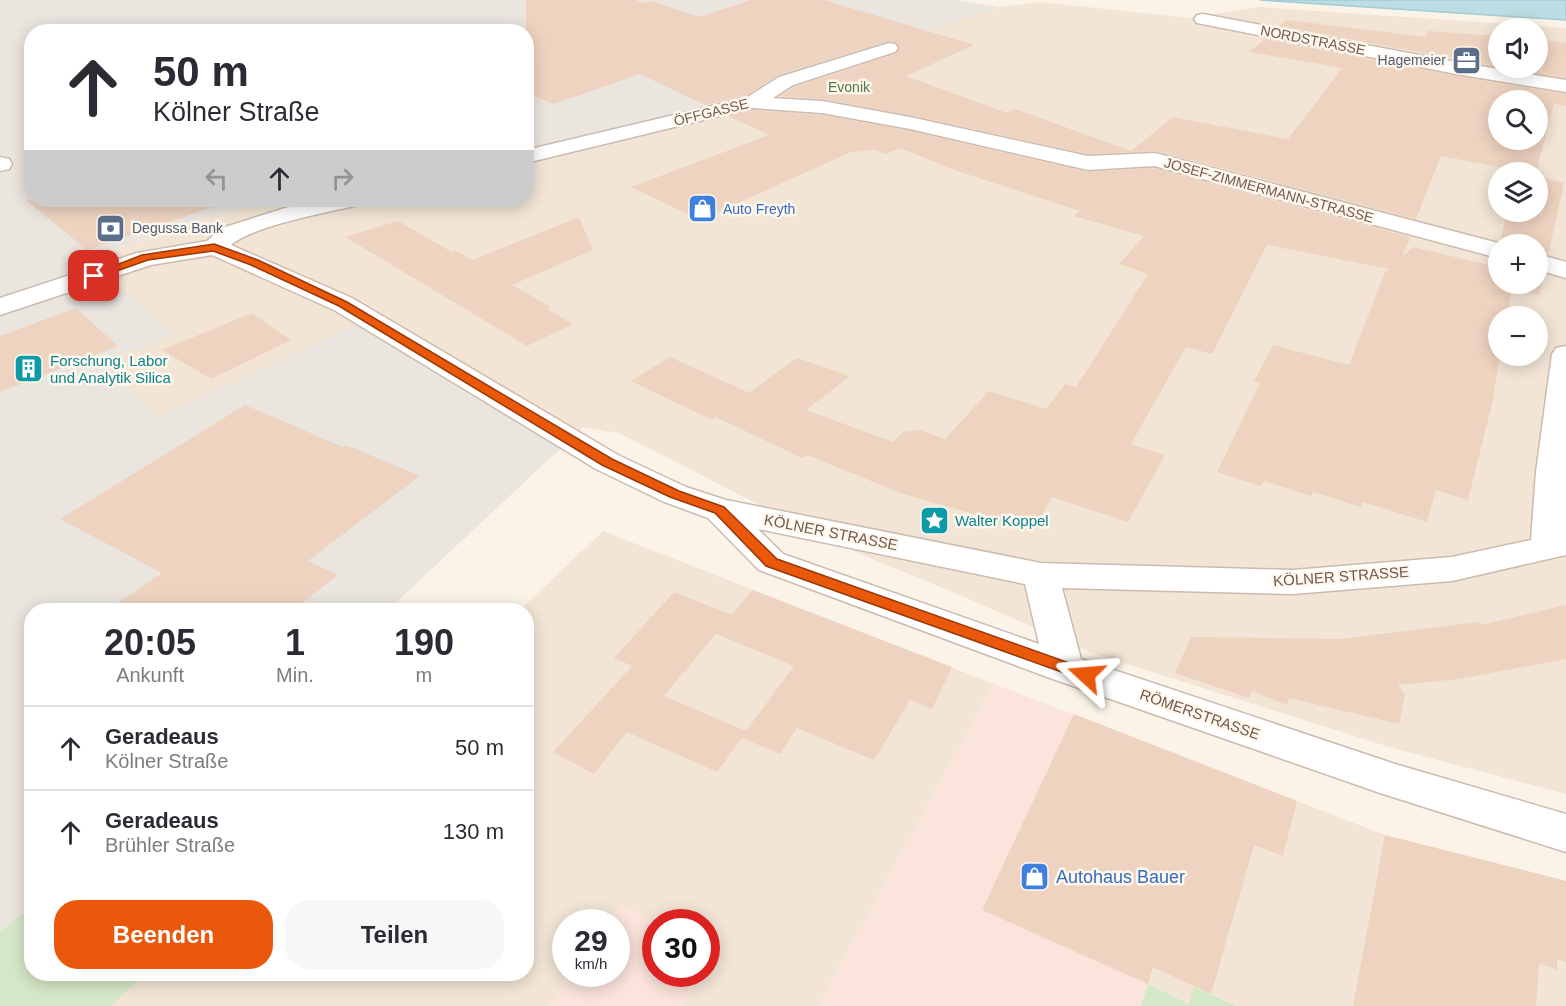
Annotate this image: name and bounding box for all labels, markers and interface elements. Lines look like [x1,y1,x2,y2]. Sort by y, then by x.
map controls [1488,18,1548,366]
button: sound [1488,18,1548,78]
street label: NORDSTRASSE [1259,22,1367,58]
office icon: Hagemeier [1451,44,1483,76]
icon: ahead [54,48,132,126]
text: 50 m [153,48,249,95]
place label: Hagemeier [1378,52,1446,68]
park label: Evonik [828,79,871,95]
button: search [1488,90,1548,150]
street label: ÖFFGASSE [672,94,750,129]
text: Kölner Straße [153,97,320,127]
street label: JOSEF-ZIMMERMANN-STRASSE [1162,154,1376,226]
icon: left [200,162,233,195]
icon: ahead [263,162,296,195]
icon: right [326,162,359,195]
button: layers [1488,162,1548,222]
shop icon: Auto Freyth [686,193,718,225]
place label: Auto Freyth [723,201,795,217]
bank icon: Degussa Bank [95,212,127,244]
place label: Degussa Bank [132,220,224,236]
button: + [1488,234,1548,294]
pin [68,250,119,301]
icon: arrive [77,259,110,292]
button: − [1488,306,1548,366]
place label: Forschung, Labor und Analytik Silica [50,352,172,386]
building icon: Forschung, Labor und Analytik Silica [13,353,45,385]
place icon: Walter Koppel [918,504,950,536]
street label: KÖLNER STRASSE [763,511,899,553]
place label: Walter Koppel [955,512,1049,529]
street label: KÖLNER STRASSE [1273,563,1409,589]
text: 20:05 [104,622,196,663]
text: 1 [285,622,305,663]
text: 190 [394,622,454,663]
position arrow [1054,643,1118,707]
text: Ankunft [116,664,184,686]
text: Min. [276,664,314,686]
text: m [416,664,432,686]
street label: RÖMERSTRASSE [1138,685,1262,743]
text: Geradeaus [105,724,219,749]
icon: ahead [54,732,87,765]
text: 50 m [455,735,504,760]
text: Kölner Straße [105,750,228,772]
text: Geradeaus [105,808,219,833]
icon: ahead [54,816,87,849]
text: 130 m [443,819,504,844]
text: Brühler Straße [105,834,235,856]
shop icon: Autohaus Bauer [1019,861,1051,893]
place label: Autohaus Bauer [1056,867,1185,887]
button: Beenden [54,900,273,969]
button: Teilen [285,900,504,969]
speed limit sign: 30 [642,909,720,987]
text: 29 [574,924,608,957]
text: km/h [575,955,607,972]

